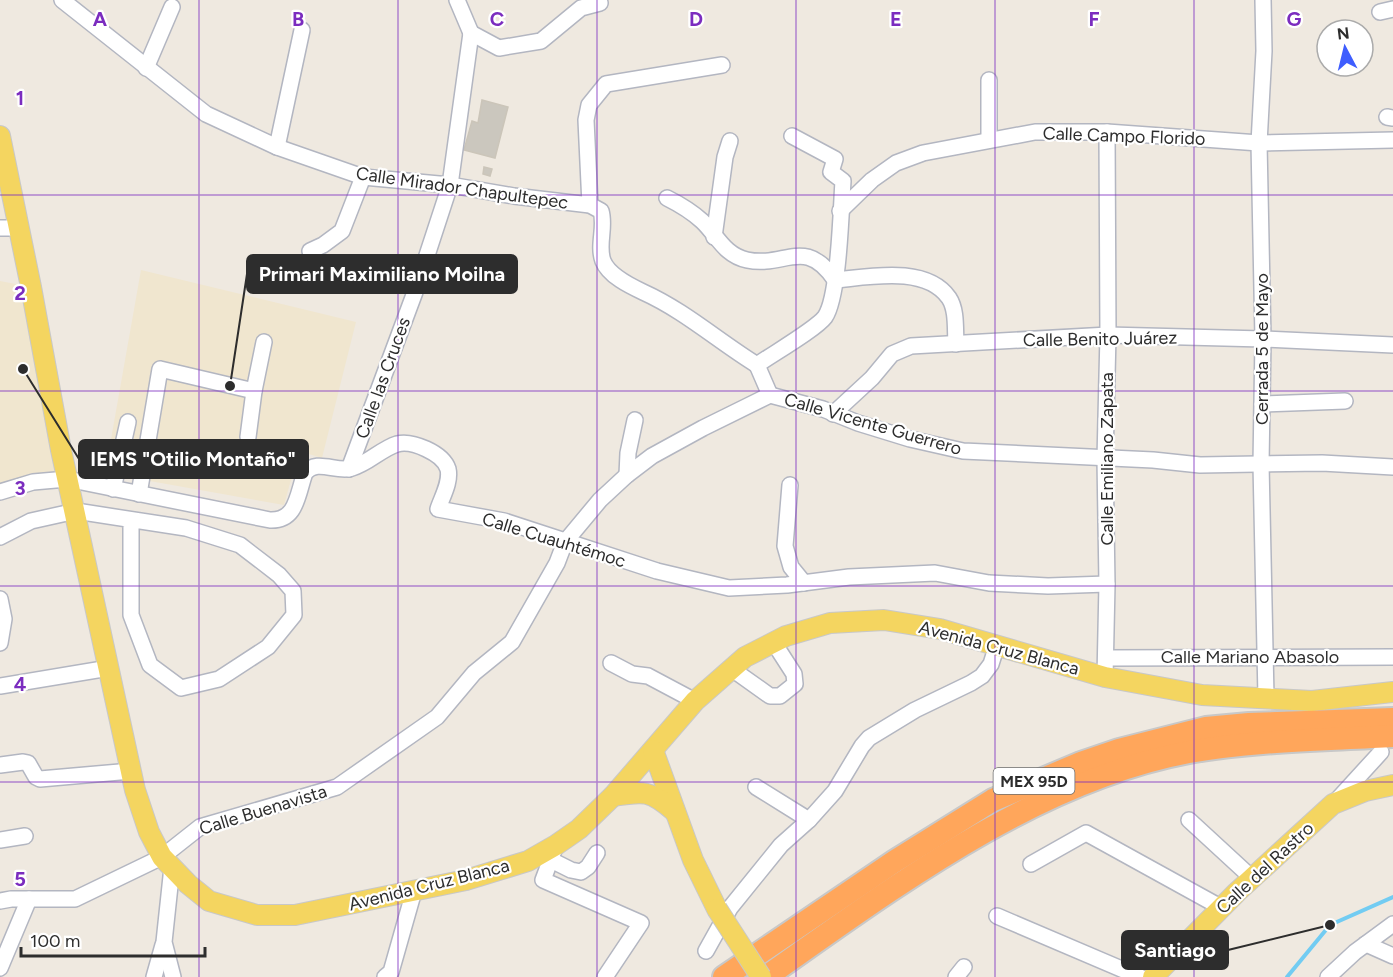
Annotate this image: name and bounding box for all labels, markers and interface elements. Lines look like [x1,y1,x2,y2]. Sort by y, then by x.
text: A [93,7,108,31]
text: B [292,7,304,31]
text: C [490,7,504,31]
text: D [689,7,703,31]
text: E [890,7,902,31]
text: F [1088,7,1100,31]
text: G [1287,7,1302,31]
north arrow [1315,18,1375,78]
text: N [1336,23,1351,44]
text: 1 [16,86,24,110]
street label: Calle Campo Florido [1042,122,1206,150]
street label: Calle Mirador Chapultepec [354,162,570,214]
callout: Primari Maximiliano Moilna [247,255,517,293]
text: Primari Maximiliano Moilna [259,262,505,286]
street label: Cerrada 5 de Mayo [1251,273,1273,425]
text: 2 [14,281,26,305]
street label: Calle las Cruces [351,314,415,442]
street label: Calle Benito Juárez [1023,327,1177,351]
street label: Calle Emiliano Zapata [1096,372,1118,546]
street label: Calle Vicente Guerrero [782,388,964,460]
callout: IEMS "Otilio Montaño" [79,440,308,478]
text: IEMS "Otilio Montaño" [90,447,296,471]
text: 3 [14,476,26,500]
street label: Calle Cuauhtémoc [480,508,629,572]
street label: Avenida Cruz Blanca [917,616,1081,680]
street label: Calle Mariano Abasolo [1161,646,1339,668]
text: 4 [14,672,27,696]
road number: MEX 95D [994,768,1074,794]
street label: Calle Buenavista [197,780,329,840]
street label: Calle del Rastro [1212,817,1318,919]
street label: Avenida Cruz Blanca [346,854,512,916]
text: 5 [14,867,26,891]
scale bar [21,920,206,958]
text: 100 m [30,930,80,952]
callout: Santiago [1122,931,1228,969]
text: Santiago [1134,938,1216,962]

